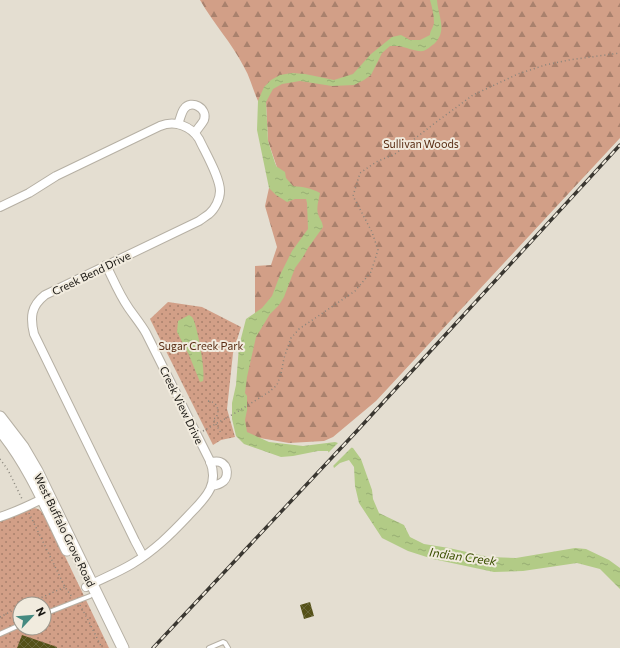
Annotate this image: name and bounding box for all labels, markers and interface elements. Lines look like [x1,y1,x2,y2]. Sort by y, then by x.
park label: Sullivan Woods [383,137,459,150]
street label: Creek Bend Drive [50,248,133,298]
park label: Sugar Creek Park [158,339,244,352]
street label: Creek View Drive [158,364,207,446]
street label: West Buffalo Grove Road [32,471,98,589]
water label: Indian Creek [429,544,498,568]
north arrow [12,596,52,636]
text: N [34,605,49,618]

